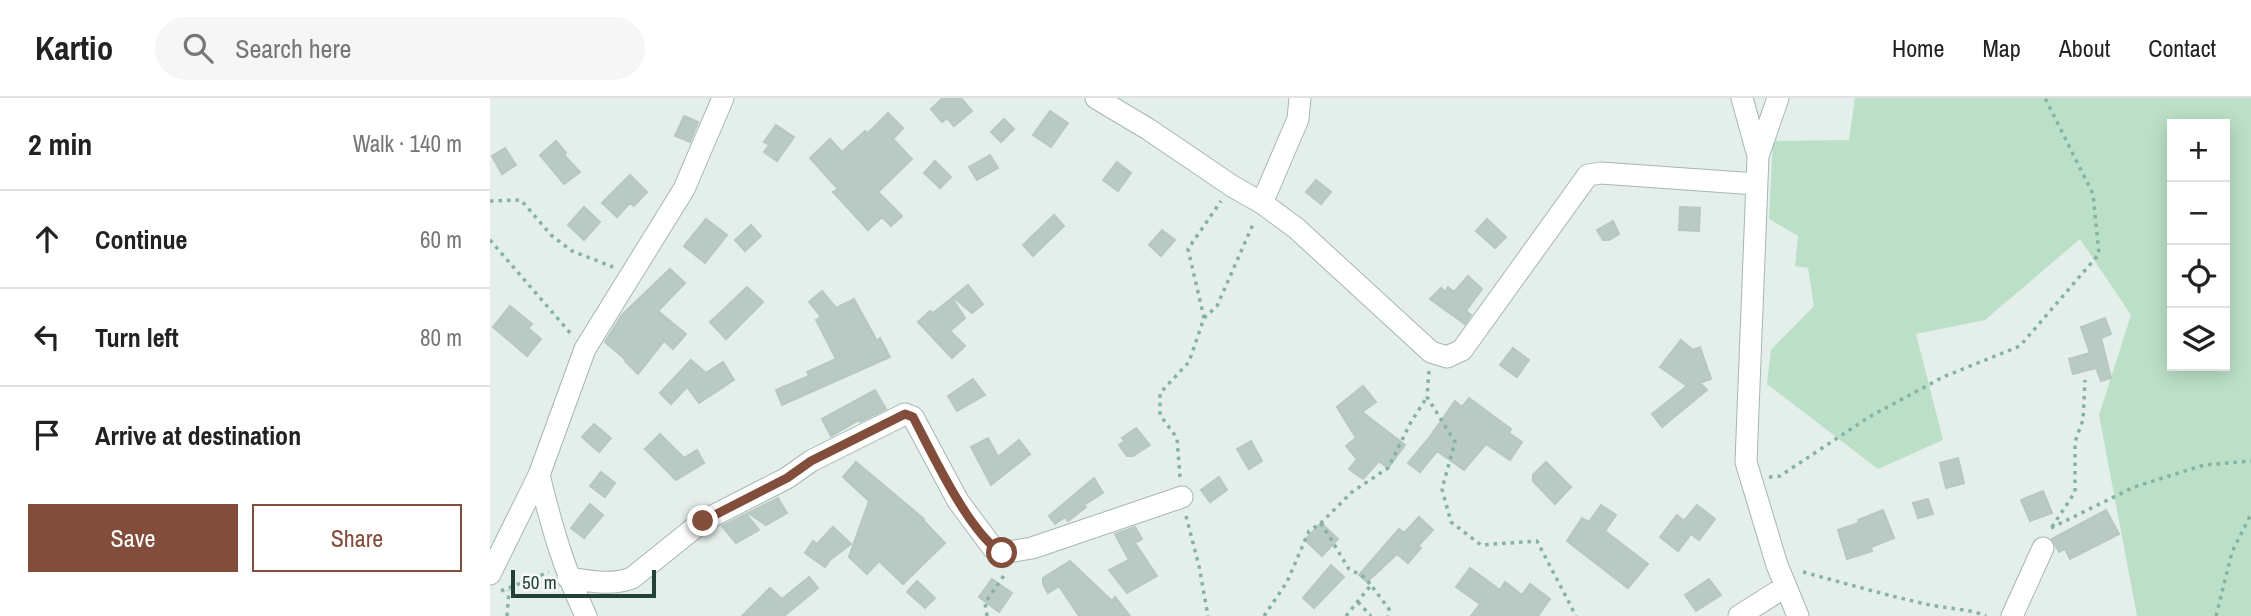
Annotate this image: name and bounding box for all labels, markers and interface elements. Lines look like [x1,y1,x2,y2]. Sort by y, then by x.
search box [155,17,645,80]
text: Kartio [35,26,113,70]
icon: search [179,29,217,67]
text: Search here [235,31,351,66]
text: Home [1892,32,1944,64]
text: Map [1982,32,2021,64]
text: About [2059,32,2110,64]
text: Contact [2148,32,2216,64]
map controls [2167,119,2230,371]
button: + [2167,119,2230,182]
text: 2 min [28,124,92,164]
text: Walk · 140 m [353,128,462,159]
button: − [2167,182,2230,245]
icon: ahead [28,220,66,258]
text: Continue [95,222,187,257]
text: 60 m [420,224,462,255]
button: locate [2167,245,2230,308]
button: layers [2167,308,2230,371]
icon: left [28,318,66,356]
text: Turn left [95,320,179,355]
text: 80 m [420,322,462,353]
icon: arrive [28,416,66,454]
text: Arrive at destination [95,418,301,453]
button: Save [28,504,238,572]
button: Share [252,504,462,572]
route end [687,505,718,536]
route start [986,537,1017,568]
scale bar [511,567,656,599]
text: 50 m [522,569,557,595]

